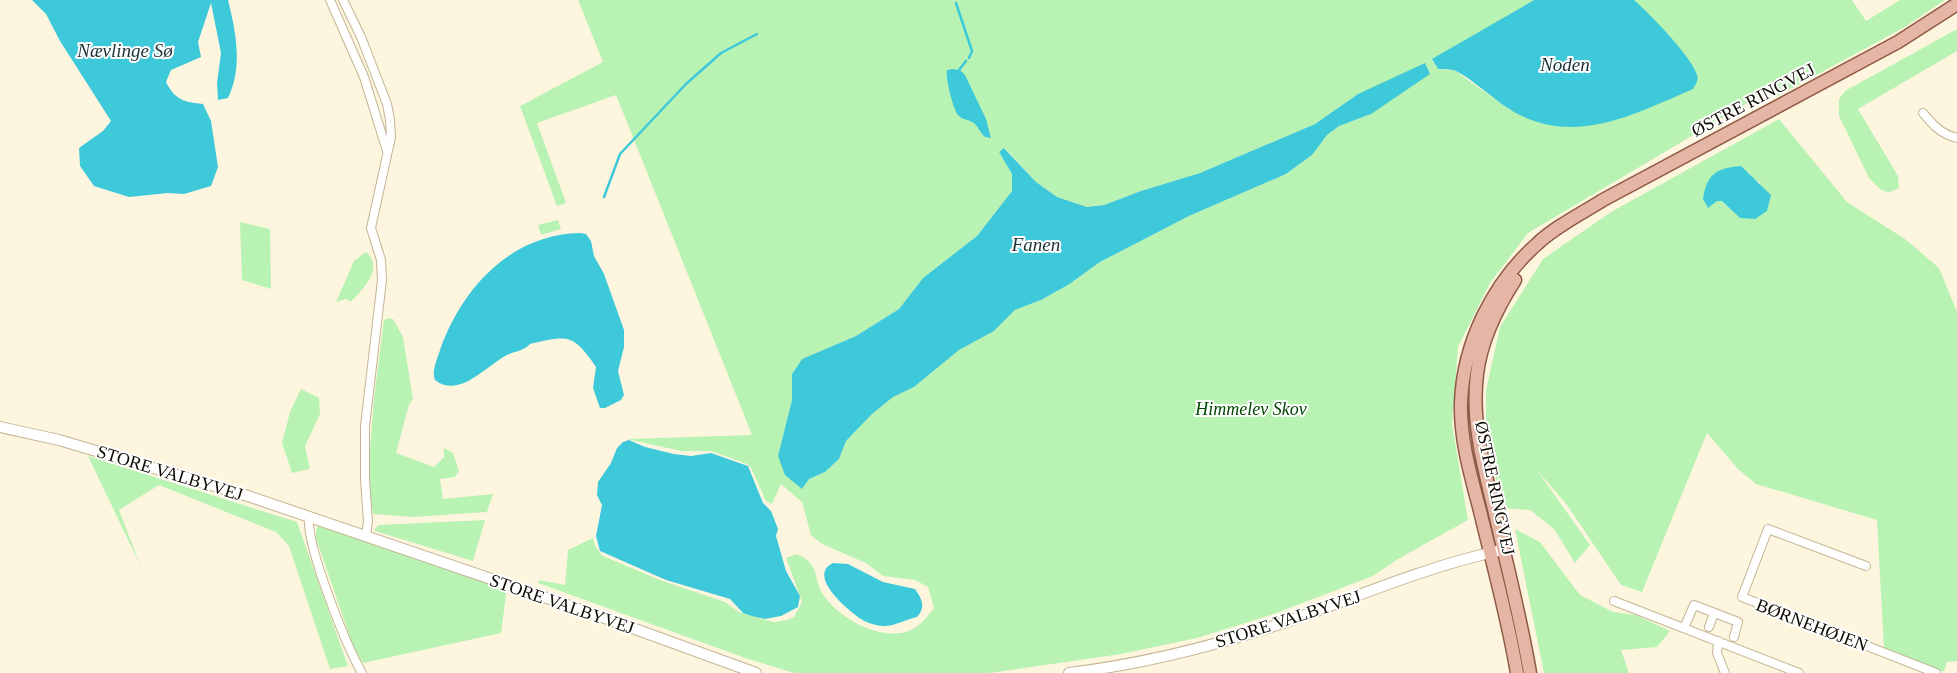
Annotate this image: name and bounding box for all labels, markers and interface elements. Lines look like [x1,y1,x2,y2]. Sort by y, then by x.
water label: Nævlinge Sø [76,40,173,61]
water label: Noden [1539,54,1590,75]
street label: ØSTRE RINGVEJ [1688,59,1818,141]
water label: Fanen [1011,234,1060,255]
park label: Himmelev Skov [1194,399,1307,419]
street label: ØSTRE RINGVEJ [1471,419,1519,557]
street label: STORE VALBYVEJ [95,441,245,505]
street label: STORE VALBYVEJ [487,570,637,638]
street label: STORE VALBYVEJ [1213,586,1363,652]
street label: BØRNEHØJEN [1753,595,1871,655]

